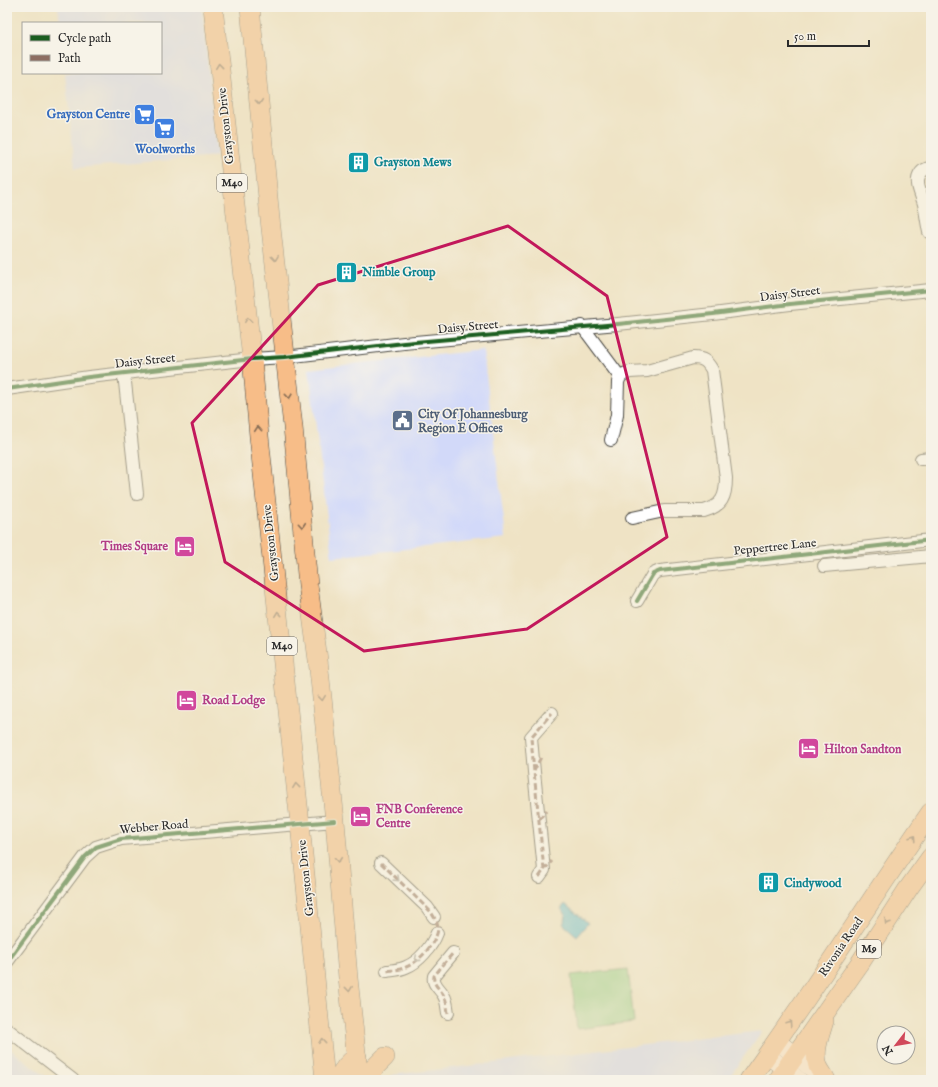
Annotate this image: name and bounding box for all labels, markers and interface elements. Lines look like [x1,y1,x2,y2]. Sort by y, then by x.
legend [22,22,162,74]
scale bar [788,22,869,48]
text: 50 m [794,29,816,44]
text: Cycle path [58,31,112,47]
text: Path [58,51,81,66]
one-way arrow [215,63,224,69]
street label: Grayston Drive [214,87,237,165]
one-way arrow [254,99,263,105]
supermarket icon: Grayston Centre [132,101,158,127]
place label: Grayston Centre [47,107,130,123]
supermarket icon: Woolworths [152,115,178,141]
place label: Woolworths [134,142,196,157]
building icon: Grayston Mews [346,149,372,175]
place label: Grayston Mews [374,155,452,171]
road number: M40 [217,174,247,192]
one-way arrow [270,255,279,261]
building icon: Nimble Group [333,259,359,285]
place label: Nimble Group [361,265,436,281]
street label: Daisy Street [759,283,821,305]
one-way arrow [243,317,252,323]
street label: Daisy Street [437,317,499,337]
street label: Daisy Street [114,350,176,372]
one-way arrow [285,393,294,399]
place label: City Of Johannesburg Region E Offices [418,407,528,437]
public building icon: City Of Johannesburg Region E Offices [389,408,415,434]
one-way arrow [254,426,263,432]
street label: Grayston Drive [259,504,282,582]
one-way arrow [298,522,307,528]
hotel icon: Times Square [171,533,197,559]
street label: Peppertree Lane [733,535,818,560]
place label: Times Square [100,539,168,555]
one-way arrow [274,611,283,618]
road number: M40 [267,637,297,655]
hotel icon: Road Lodge [173,687,199,713]
place label: Road Lodge [202,693,266,709]
one-way arrow [317,695,326,701]
hotel icon: Hilton Sandton [796,736,822,762]
place label: Hilton Sandton [824,742,902,757]
one-way arrow [292,782,301,789]
place label: FNB Conference Centre [376,802,463,831]
hotel icon: FNB Conference Centre [347,803,373,829]
street label: Webber Road [119,816,190,837]
one-way arrow [908,836,915,843]
street label: Grayston Drive [294,839,317,917]
one-way arrow [334,857,343,863]
building icon: Cindywood [755,870,781,896]
one-way arrow [392,874,400,882]
place label: Cindywood [784,876,842,892]
street label: Rivonia Road [816,914,867,980]
one-way arrow [884,918,892,925]
road number: M9 [857,940,881,958]
one-way arrow [415,955,422,962]
one-way arrow [344,986,353,992]
one-way arrow [784,1020,792,1027]
north arrow [876,1025,916,1065]
one-way arrow [317,1038,326,1044]
text: N [880,1042,897,1058]

